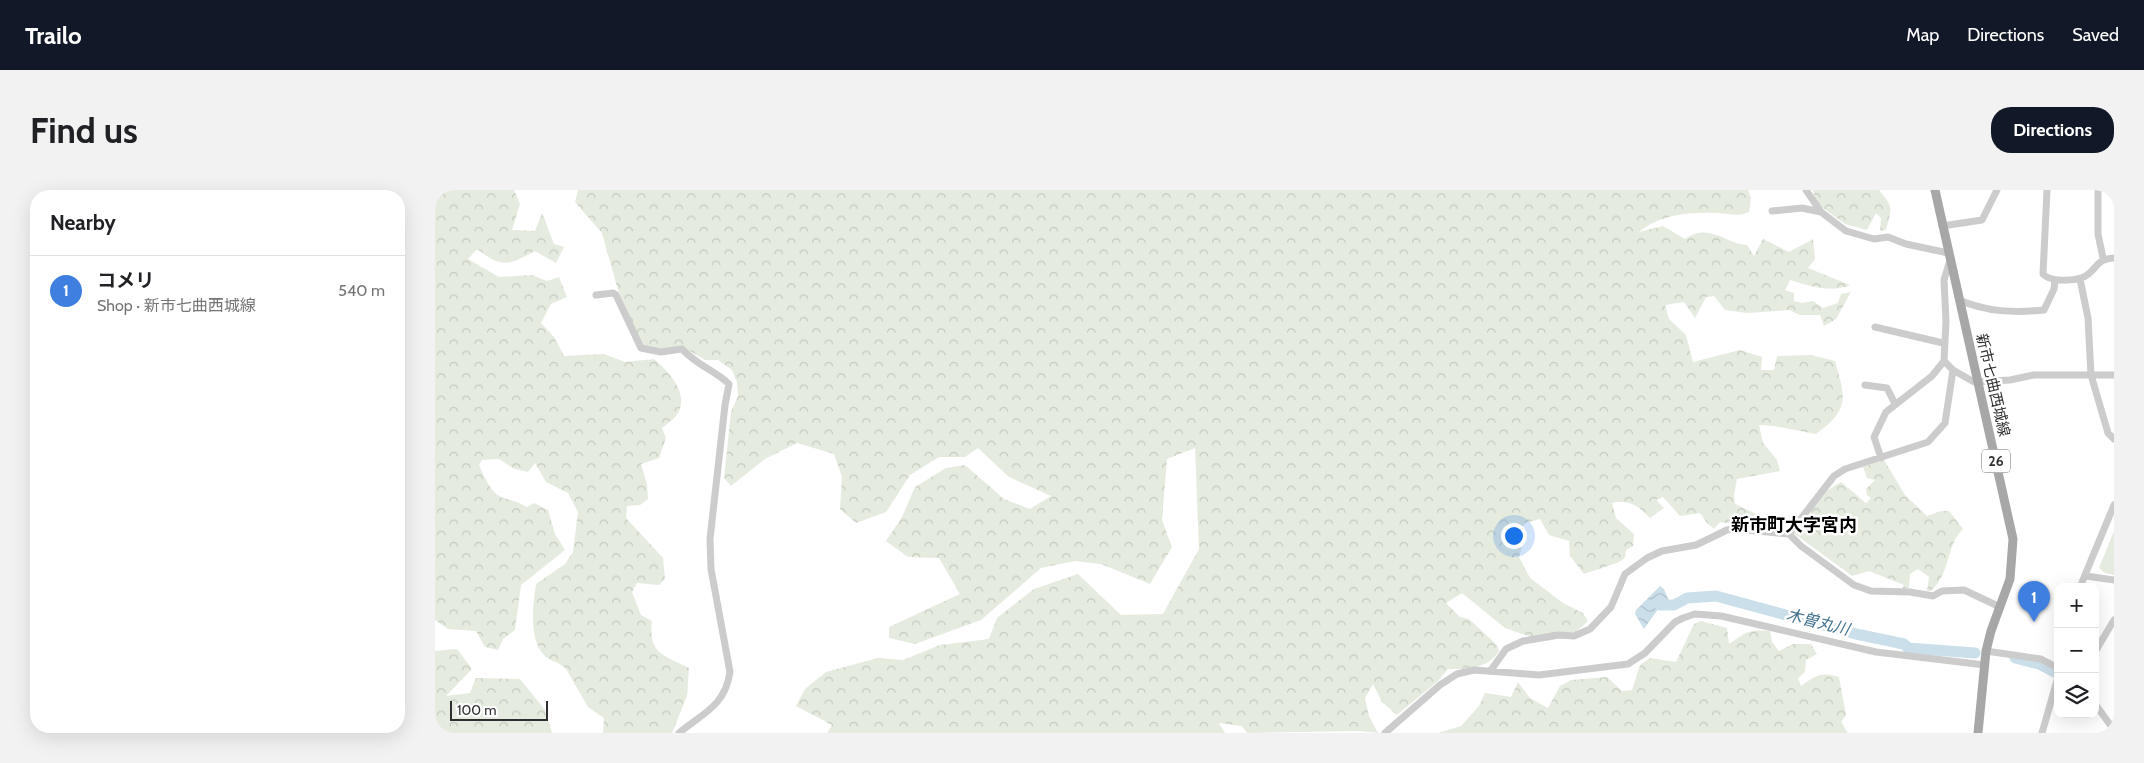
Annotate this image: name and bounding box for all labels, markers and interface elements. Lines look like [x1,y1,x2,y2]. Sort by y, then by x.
text: Trailo [25,21,82,50]
text: Map [1906,24,1939,46]
text: Directions [1967,24,2044,46]
text: Saved [2072,24,2119,46]
button: Directions [1991,107,2114,153]
text: Find us [30,109,138,152]
text: Nearby [50,210,116,235]
text: コメリ [97,269,154,292]
text: 1 [63,281,69,300]
text: 540 m [338,281,385,300]
text: Shop · 新市七曲西城線 [97,296,256,315]
street label: 新市七曲西城線 [1972,332,2014,438]
road number: 26 [1982,450,2010,472]
district label: 新市町大字宮内 [1731,514,1857,536]
your location [1501,523,1527,549]
pin: 1 [2018,581,2050,622]
map controls [2054,583,2099,718]
button: + [2054,583,2099,628]
water label: 木曽丸川 [1785,605,1853,639]
button: − [2054,628,2099,673]
button: layers [2054,673,2099,718]
scale bar [450,698,547,721]
text: 100 m [457,701,497,719]

